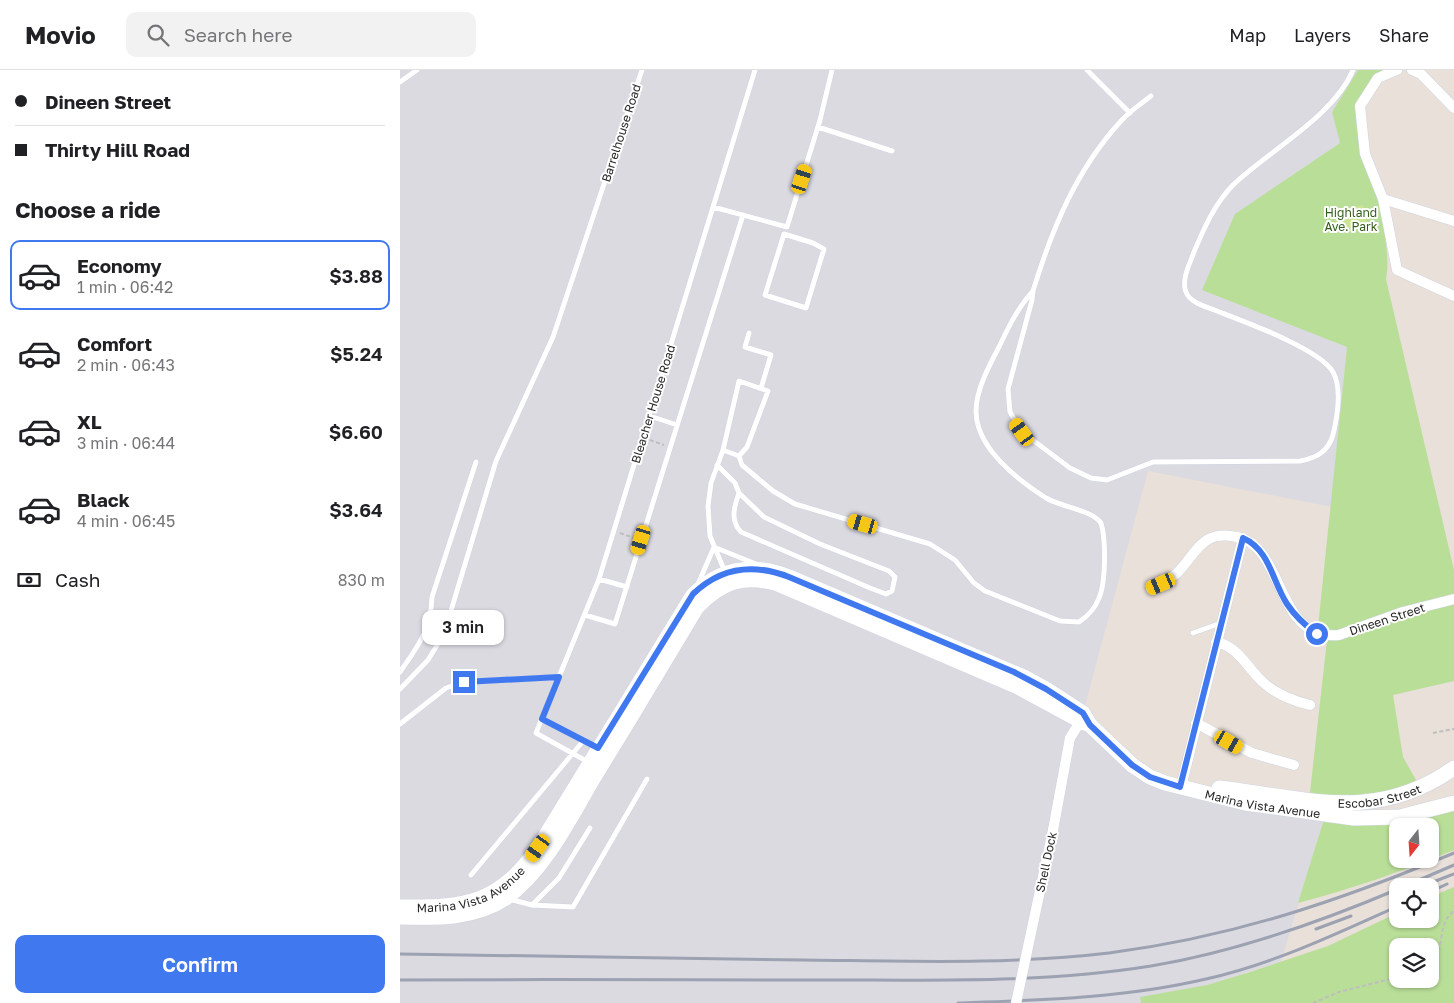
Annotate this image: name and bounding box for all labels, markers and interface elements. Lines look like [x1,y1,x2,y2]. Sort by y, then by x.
search box [126,12,476,57]
text: Movio [25,20,96,49]
icon: search [144,21,172,49]
text: Search here [184,23,293,46]
text: Map [1229,24,1266,46]
text: Layers [1294,24,1351,46]
text: Share [1379,24,1429,46]
street label: Barrelhouse Road [598,82,644,184]
text: Dineen Street [45,90,171,113]
text: Thirty Hill Road [45,138,190,161]
car [790,162,813,196]
text: Choose a ride [15,196,161,223]
park label: Highland Ave. Park [1324,205,1378,234]
icon: car [17,253,62,298]
text: Economy [77,254,162,277]
text: $3.88 [329,264,383,287]
text: 1 min · 06:42 [77,277,173,297]
icon: car [17,331,62,376]
text: Comfort [77,332,152,355]
text: $5.24 [330,342,383,365]
street label: Bleacher House Road [628,343,678,465]
text: 2 min · 06:43 [77,355,175,375]
icon: car [17,409,62,454]
text: XL [77,410,102,433]
car [1007,415,1036,449]
text: $6.60 [329,420,383,443]
text: 3 min · 06:44 [77,433,175,453]
icon: car [17,487,62,532]
text: Black [77,488,130,511]
text: $3.64 [329,498,383,521]
text: 4 min · 06:45 [77,511,175,531]
car [846,513,879,535]
car [629,523,652,557]
icon: cash [15,566,43,594]
text: Cash [55,568,100,591]
text: 830 m [338,570,385,590]
car [1144,571,1177,597]
street label: Dineen Street [1347,600,1427,638]
callout: 3 min [423,610,505,644]
text: 3 min [442,617,484,637]
route start [1306,623,1328,645]
route end [453,671,475,693]
car [1212,728,1245,756]
street label: Escobar Street [1337,781,1423,810]
street label: Marina Vista Avenue [1203,786,1321,821]
north arrow [1389,818,1439,868]
map controls [1389,818,1439,988]
street label: Shell Dock [1032,830,1060,894]
car [523,831,552,865]
street label: Marina Vista Avenue [417,863,528,915]
button: locate [1389,878,1439,928]
button: Confirm [15,935,385,993]
button: layers [1389,938,1439,988]

